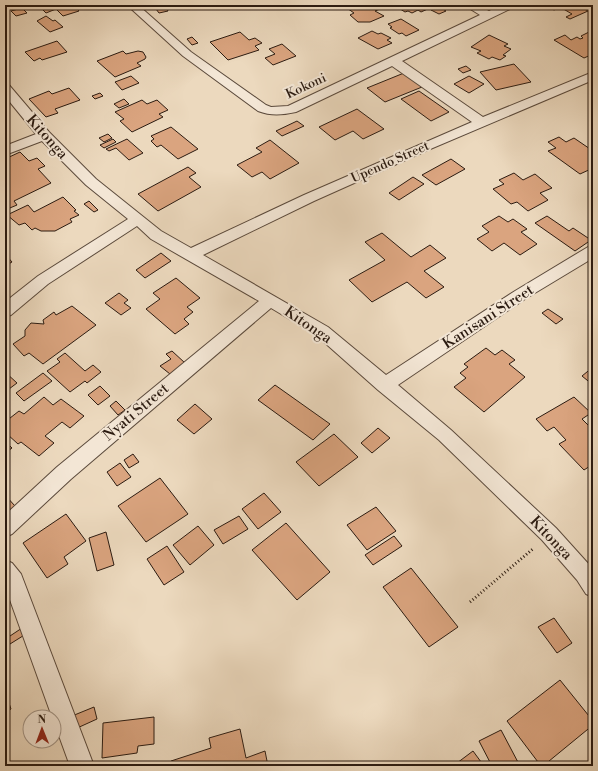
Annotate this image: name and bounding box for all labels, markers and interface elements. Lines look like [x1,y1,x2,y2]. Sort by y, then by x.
street label: Kokoni [283,70,329,102]
street label: Kitonga [22,111,72,164]
street label: Upendo Street [348,137,432,186]
street label: Kanisani Street [439,280,538,354]
street label: Kitonga [280,302,336,348]
street label: Nyati Street [99,379,173,445]
street label: Kitonga [526,512,577,564]
north arrow [22,709,62,749]
text: N [37,713,47,727]

